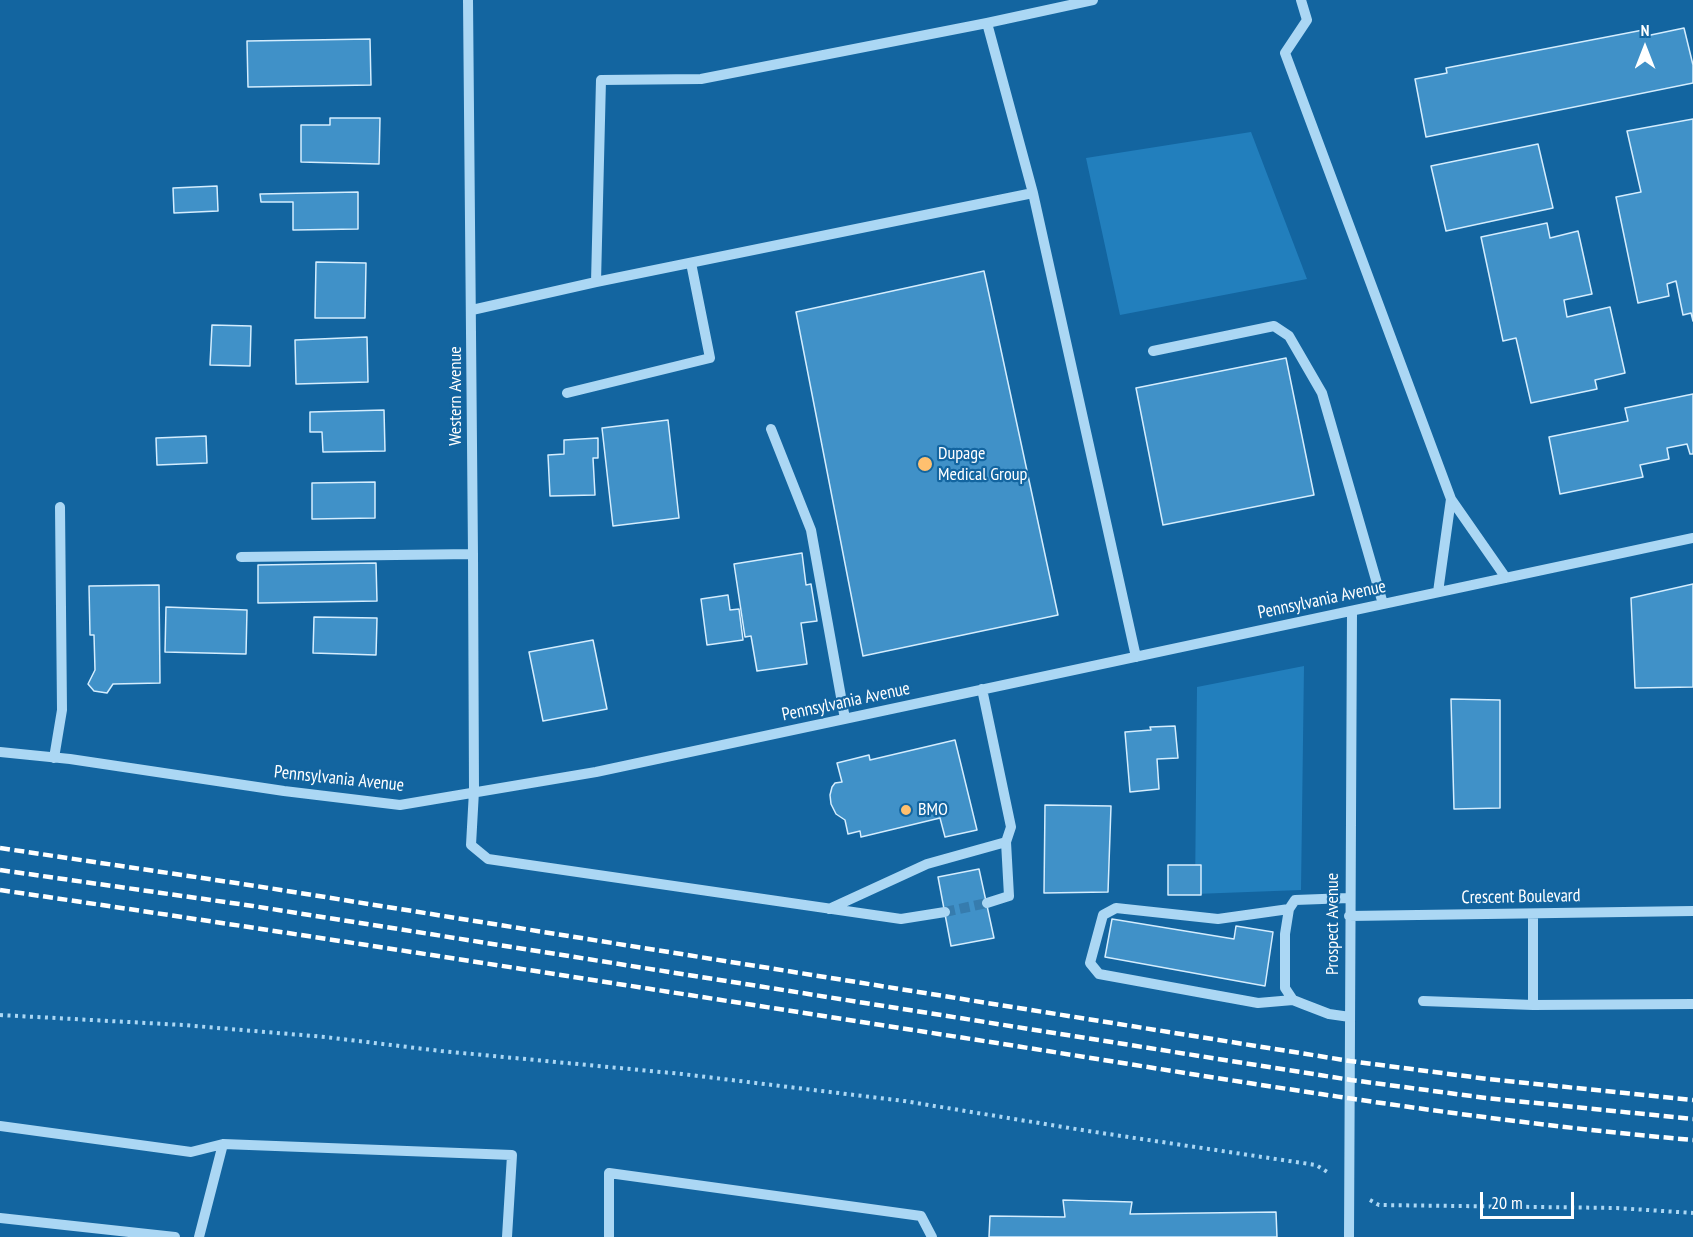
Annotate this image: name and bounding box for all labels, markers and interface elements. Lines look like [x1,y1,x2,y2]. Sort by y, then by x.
north arrow [1615,18,1675,78]
text: N [1641,20,1649,40]
street label: Western Avenue [445,346,467,446]
place label: Dupage Medical Group [938,443,1027,486]
marker: Dupage Medical Group [916,455,934,473]
street label: Pennsylvania Avenue [1256,576,1388,624]
street label: Pennsylvania Avenue [780,678,912,726]
street label: Pennsylvania Avenue [273,761,405,797]
place label: BMO [918,799,948,821]
marker: BMO [899,803,913,817]
street label: Prospect Avenue [1322,873,1344,975]
street label: Crescent Boulevard [1461,885,1581,909]
scale bar [1483,1180,1578,1218]
text: 20 m [1491,1191,1523,1214]

